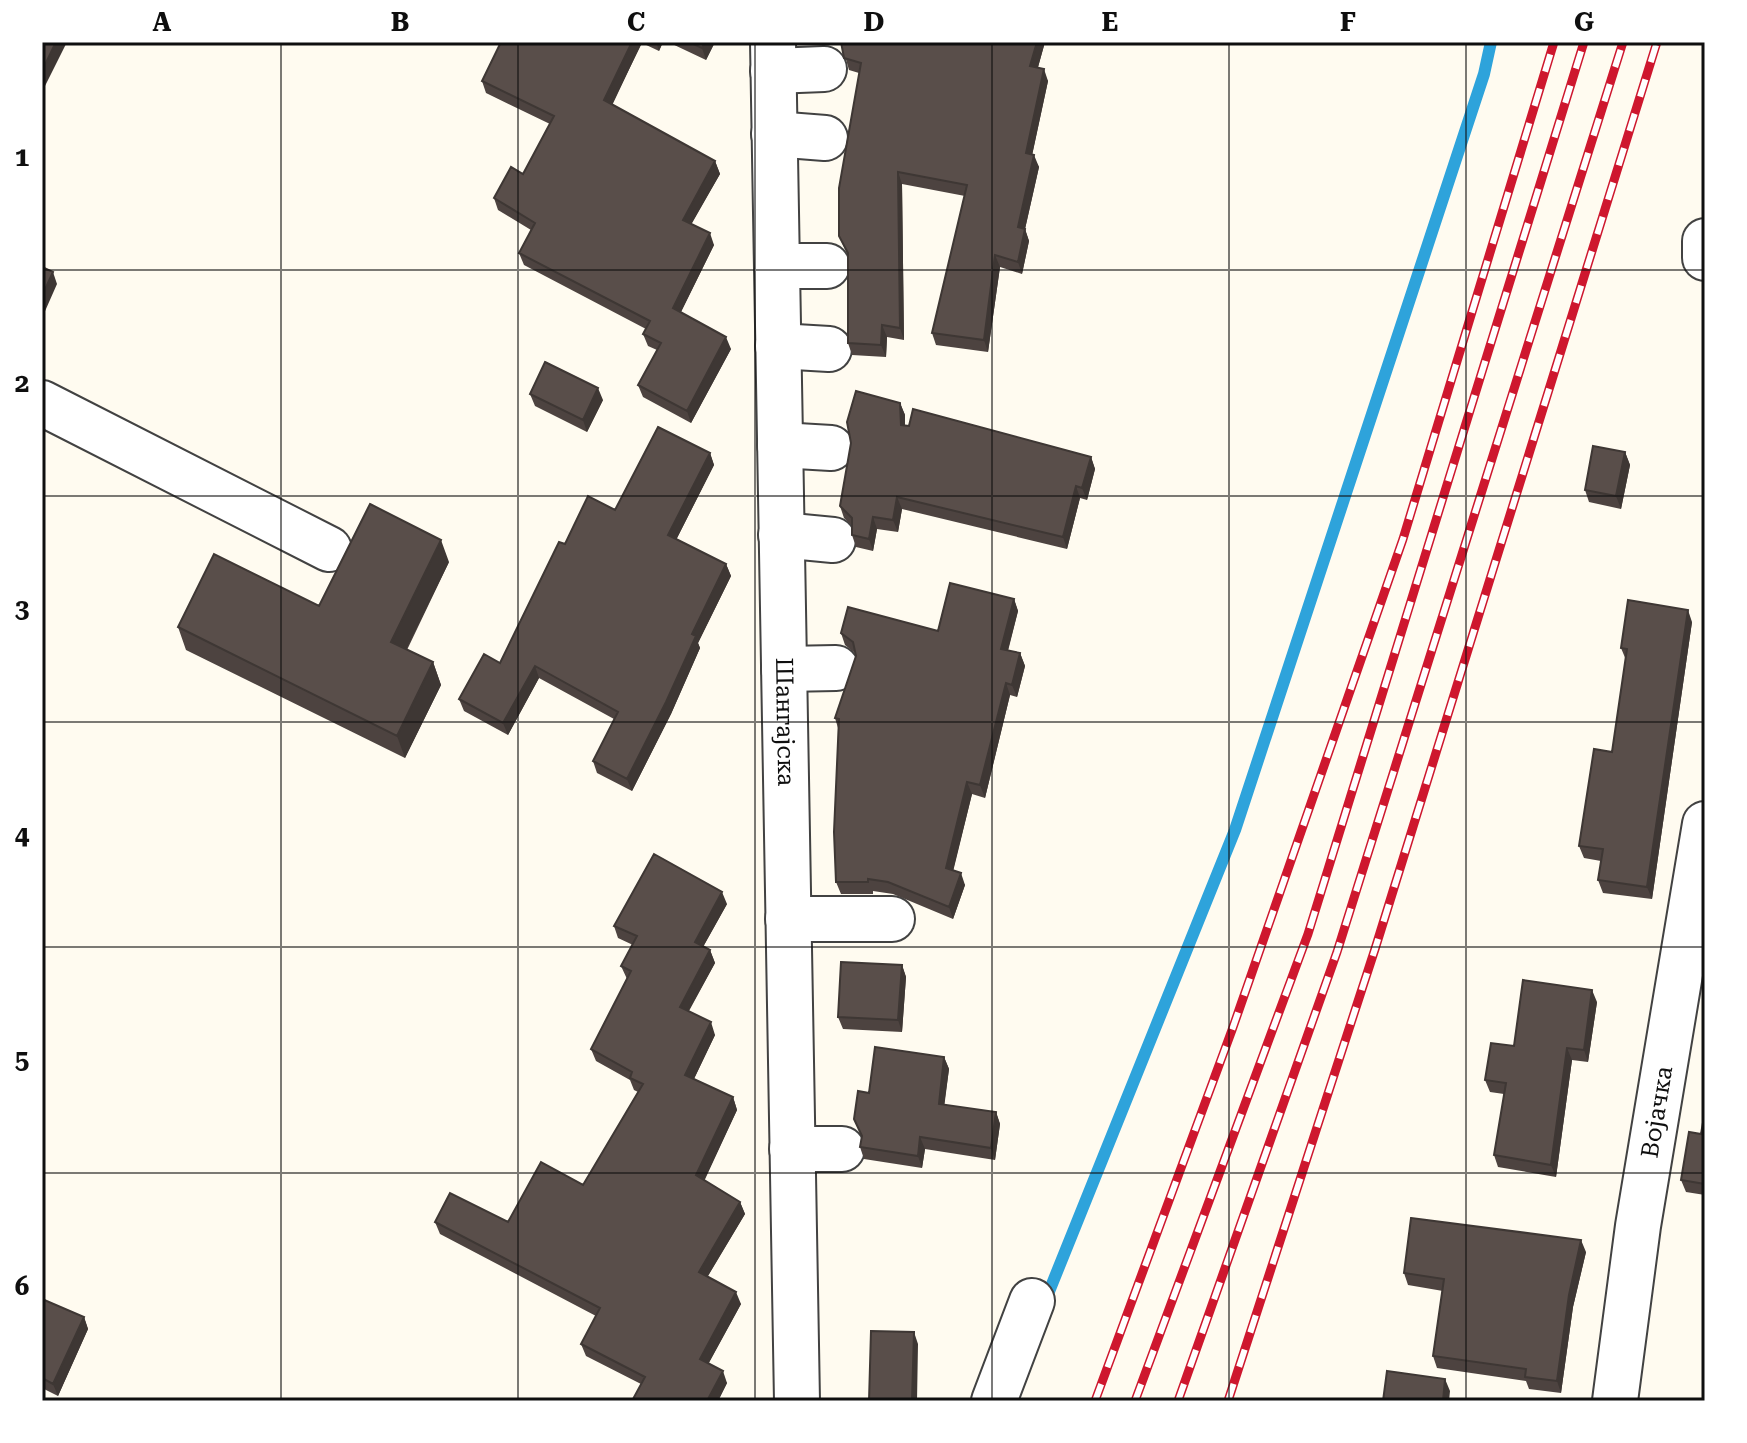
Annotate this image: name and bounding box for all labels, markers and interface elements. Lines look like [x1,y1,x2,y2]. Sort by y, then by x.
text: A [153,7,172,37]
text: B [391,7,409,37]
text: C [627,7,645,37]
text: D [864,7,884,37]
text: E [1102,7,1118,37]
text: F [1340,7,1356,37]
text: G [1574,7,1594,37]
text: 1 [15,142,29,172]
text: 2 [15,368,29,398]
text: 3 [15,594,29,624]
street label: Шангајска [770,657,800,786]
text: 4 [15,820,30,850]
text: 5 [15,1045,29,1075]
street label: Војачка [1636,1064,1678,1160]
text: 6 [15,1271,29,1301]

